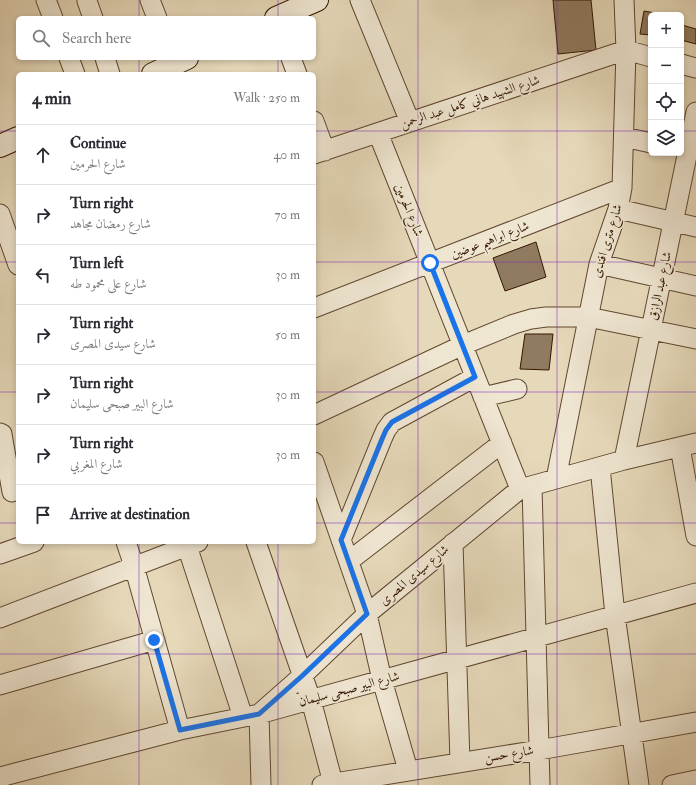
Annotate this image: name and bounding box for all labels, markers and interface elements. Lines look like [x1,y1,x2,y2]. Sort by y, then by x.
map controls [648,12,684,156]
button: + [648,12,684,48]
search box [16,16,316,60]
icon: search [30,27,52,49]
text: Search here [62,29,131,48]
button: − [648,48,684,84]
street label: شارع الشهيد هاني كامل عبد الرحمن [398,72,543,135]
button: locate [648,84,684,120]
text: 4 min [32,88,71,109]
text: Walk · 250 m [233,90,300,106]
button: layers [648,120,684,156]
text: Continue [70,134,126,153]
icon: ahead [32,144,54,166]
text: 40 m [274,147,300,163]
text: شارع الحرمين [70,156,126,172]
street label: شارع الحرمين [388,181,427,240]
text: Turn right [70,194,133,213]
street label: شارع مترى افندى [588,202,629,281]
icon: right [32,204,54,226]
text: 70 m [275,207,300,223]
text: شارع رمضان مجاهد [70,216,151,232]
street label: شارع ابراهيم عوضين [449,218,533,267]
street label: شارع عبد الرازق [645,250,678,322]
text: Turn left [70,254,124,273]
route start [421,254,439,272]
icon: left [32,264,54,286]
text: 30 m [276,267,300,283]
text: شارع على محمود طه [70,276,147,292]
text: Turn right [70,314,133,333]
icon: right [32,324,54,346]
text: 50 m [275,327,300,343]
text: شارع سيدى المصرى [70,336,156,352]
text: Turn right [70,374,133,393]
icon: right [32,384,54,406]
text: 30 m [276,387,300,403]
text: شارع البير صبحى سليمان [70,396,174,412]
text: Turn right [70,434,133,453]
icon: right [32,444,54,466]
text: 30 m [276,447,300,463]
text: شارع المغربي [70,456,123,472]
icon: arrive [32,504,54,526]
text: Arrive at destination [70,505,190,524]
street label: شارع سيدى المصرى [376,541,454,611]
route end [145,631,163,649]
street label: شارع البير صبحى سليمان [297,668,402,713]
street label: شارع حسن [483,742,535,769]

